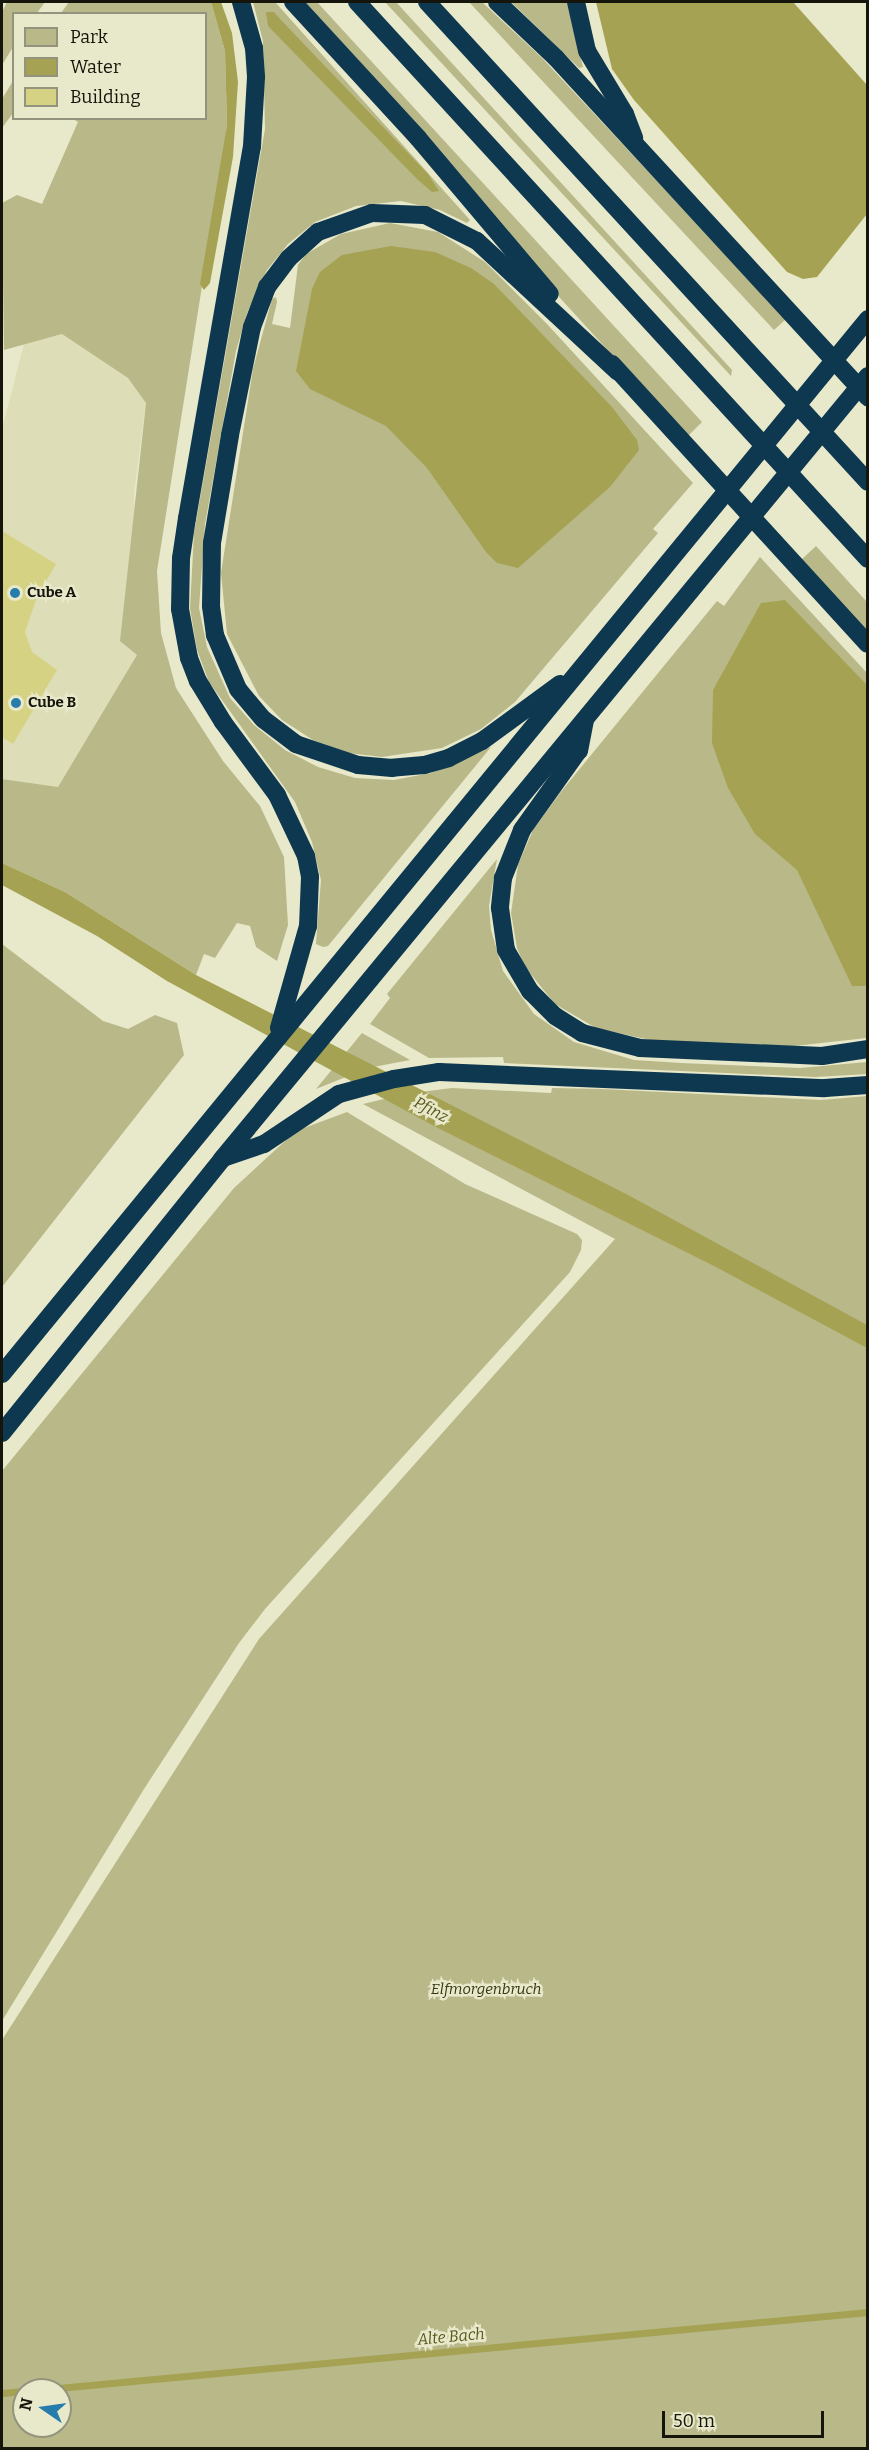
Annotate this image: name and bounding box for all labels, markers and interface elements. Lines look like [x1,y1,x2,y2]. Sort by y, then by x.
legend [12,12,207,120]
text: Park [70,26,108,48]
text: Water [70,56,121,78]
text: Building [70,86,141,108]
place label: Cube A [27,584,76,602]
marker: Cube A [8,586,22,600]
place label: Cube B [28,694,76,712]
marker: Cube B [9,696,23,710]
water label: Pfinz [411,1093,451,1127]
park label: Elfmorgenbruch [431,1981,541,1999]
water label: Alte Bach [417,2325,485,2349]
north arrow [12,2378,72,2438]
text: N [15,2396,37,2412]
scale bar [665,2399,827,2437]
text: 50 m [673,2410,715,2432]

